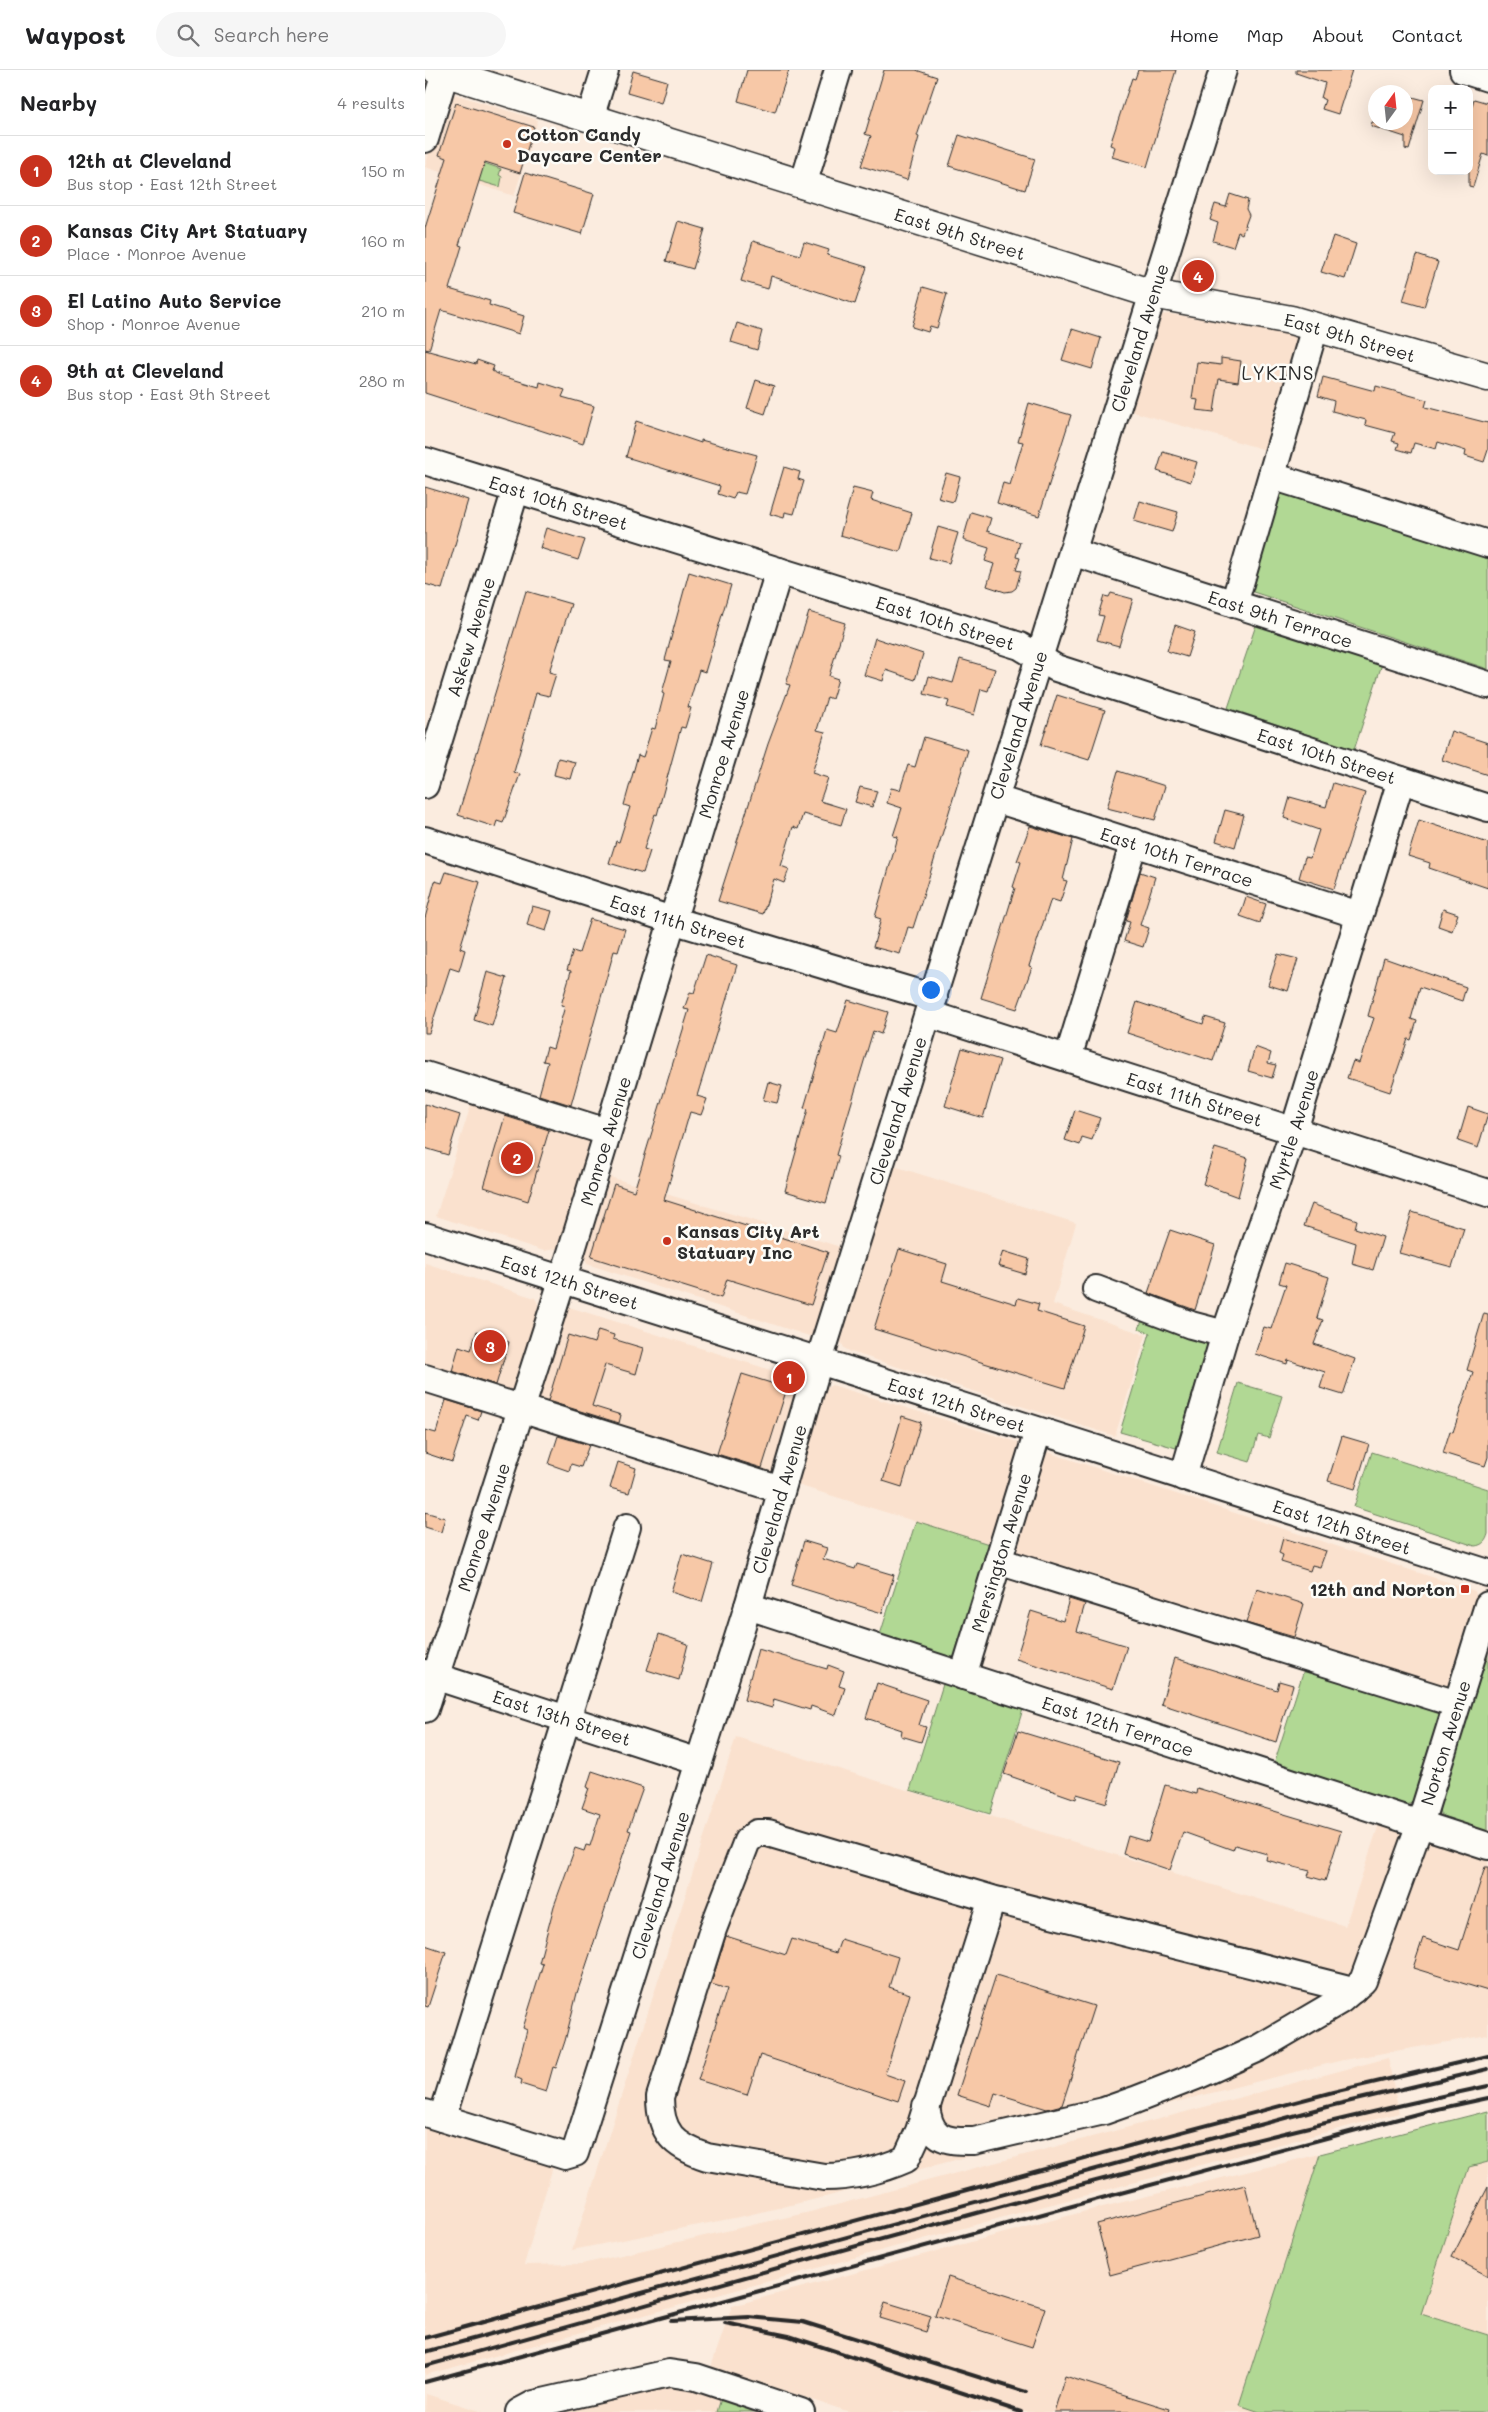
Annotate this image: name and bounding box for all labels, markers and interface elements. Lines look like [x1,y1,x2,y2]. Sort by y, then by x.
search box [156,12,506,57]
text: Waypost [25,19,126,50]
icon: search [174,21,202,49]
text: Search here [214,22,329,47]
text: Home [1170,23,1219,47]
text: Map [1247,23,1283,47]
text: About [1311,23,1364,47]
text: Contact [1392,23,1463,47]
north arrow [1368,85,1413,130]
map controls [1428,85,1473,175]
button: + [1428,85,1473,130]
text: Nearby [20,89,97,116]
text: 4 results [337,92,405,113]
place label: Cotton Candy Daycare Center [517,122,662,167]
button: − [1428,130,1473,175]
marker: Cotton Candy Daycare Center [501,138,513,150]
text: 12th at Cleveland [67,148,231,173]
text: 1 [32,160,40,181]
text: 150 m [361,160,405,181]
text: Bus stop · East 12th Street [67,173,277,194]
street label: East 9th Street [892,202,1028,265]
text: Kansas City Art Statuary [67,218,307,243]
text: 2 [32,230,40,251]
text: 160 m [360,230,405,251]
text: Place · Monroe Avenue [67,243,246,264]
pin: 4 [1182,257,1214,295]
street label: Cleveland Avenue [1105,260,1174,415]
text: El Latino Auto Service [67,288,281,313]
text: 3 [31,300,41,321]
text: 210 m [361,300,405,321]
street label: East 9th Street [1282,307,1418,367]
text: Shop · Monroe Avenue [67,313,241,334]
text: 9th at Cleveland [67,358,224,383]
district label: LYKINS [1241,360,1315,385]
text: 4 [31,370,41,391]
text: 280 m [359,370,405,391]
text: Bus stop · East 9th Street [67,383,271,404]
street label: East 10th Street [486,470,631,535]
street label: Askew Avenue [441,574,500,700]
street label: East 9th Terrace [1205,584,1356,653]
street label: East 10th Street [873,590,1018,656]
street label: Cleveland Avenue [983,648,1053,802]
street label: Monroe Avenue [692,686,754,821]
street label: East 10th Street [1254,722,1399,789]
street label: East 10th Terrace [1097,821,1256,893]
street label: East 11th Street [607,889,749,953]
your location [918,977,944,1003]
street label: Cleveland Avenue [863,1033,932,1188]
street label: East 11th Street [1124,1066,1266,1132]
street label: Myrtle Avenue [1263,1066,1324,1192]
street label: Monroe Avenue [574,1073,636,1209]
pin: 2 [501,1139,533,1177]
place label: Kansas City Art Statuary Inc [677,1219,820,1264]
marker: Kansas City Art Statuary Inc [661,1235,673,1247]
street label: East 12th Street [498,1249,642,1315]
pin: 3 [474,1327,506,1365]
pin: 1 [773,1358,805,1396]
street label: East 12th Street [885,1372,1029,1438]
street label: Cleveland Avenue [746,1421,812,1577]
street label: Monroe Avenue [451,1460,515,1595]
street label: Mersington Avenue [965,1470,1037,1636]
street label: East 12th Street [1270,1494,1414,1560]
place label: 12th and Norton [1310,1577,1455,1601]
marker: 12th and Norton [1459,1583,1471,1595]
street label: Norton Avenue [1415,1677,1476,1808]
street label: East 13th Street [490,1684,634,1751]
street label: East 12th Terrace [1039,1690,1197,1762]
street label: Cleveland Avenue [625,1808,695,1962]

